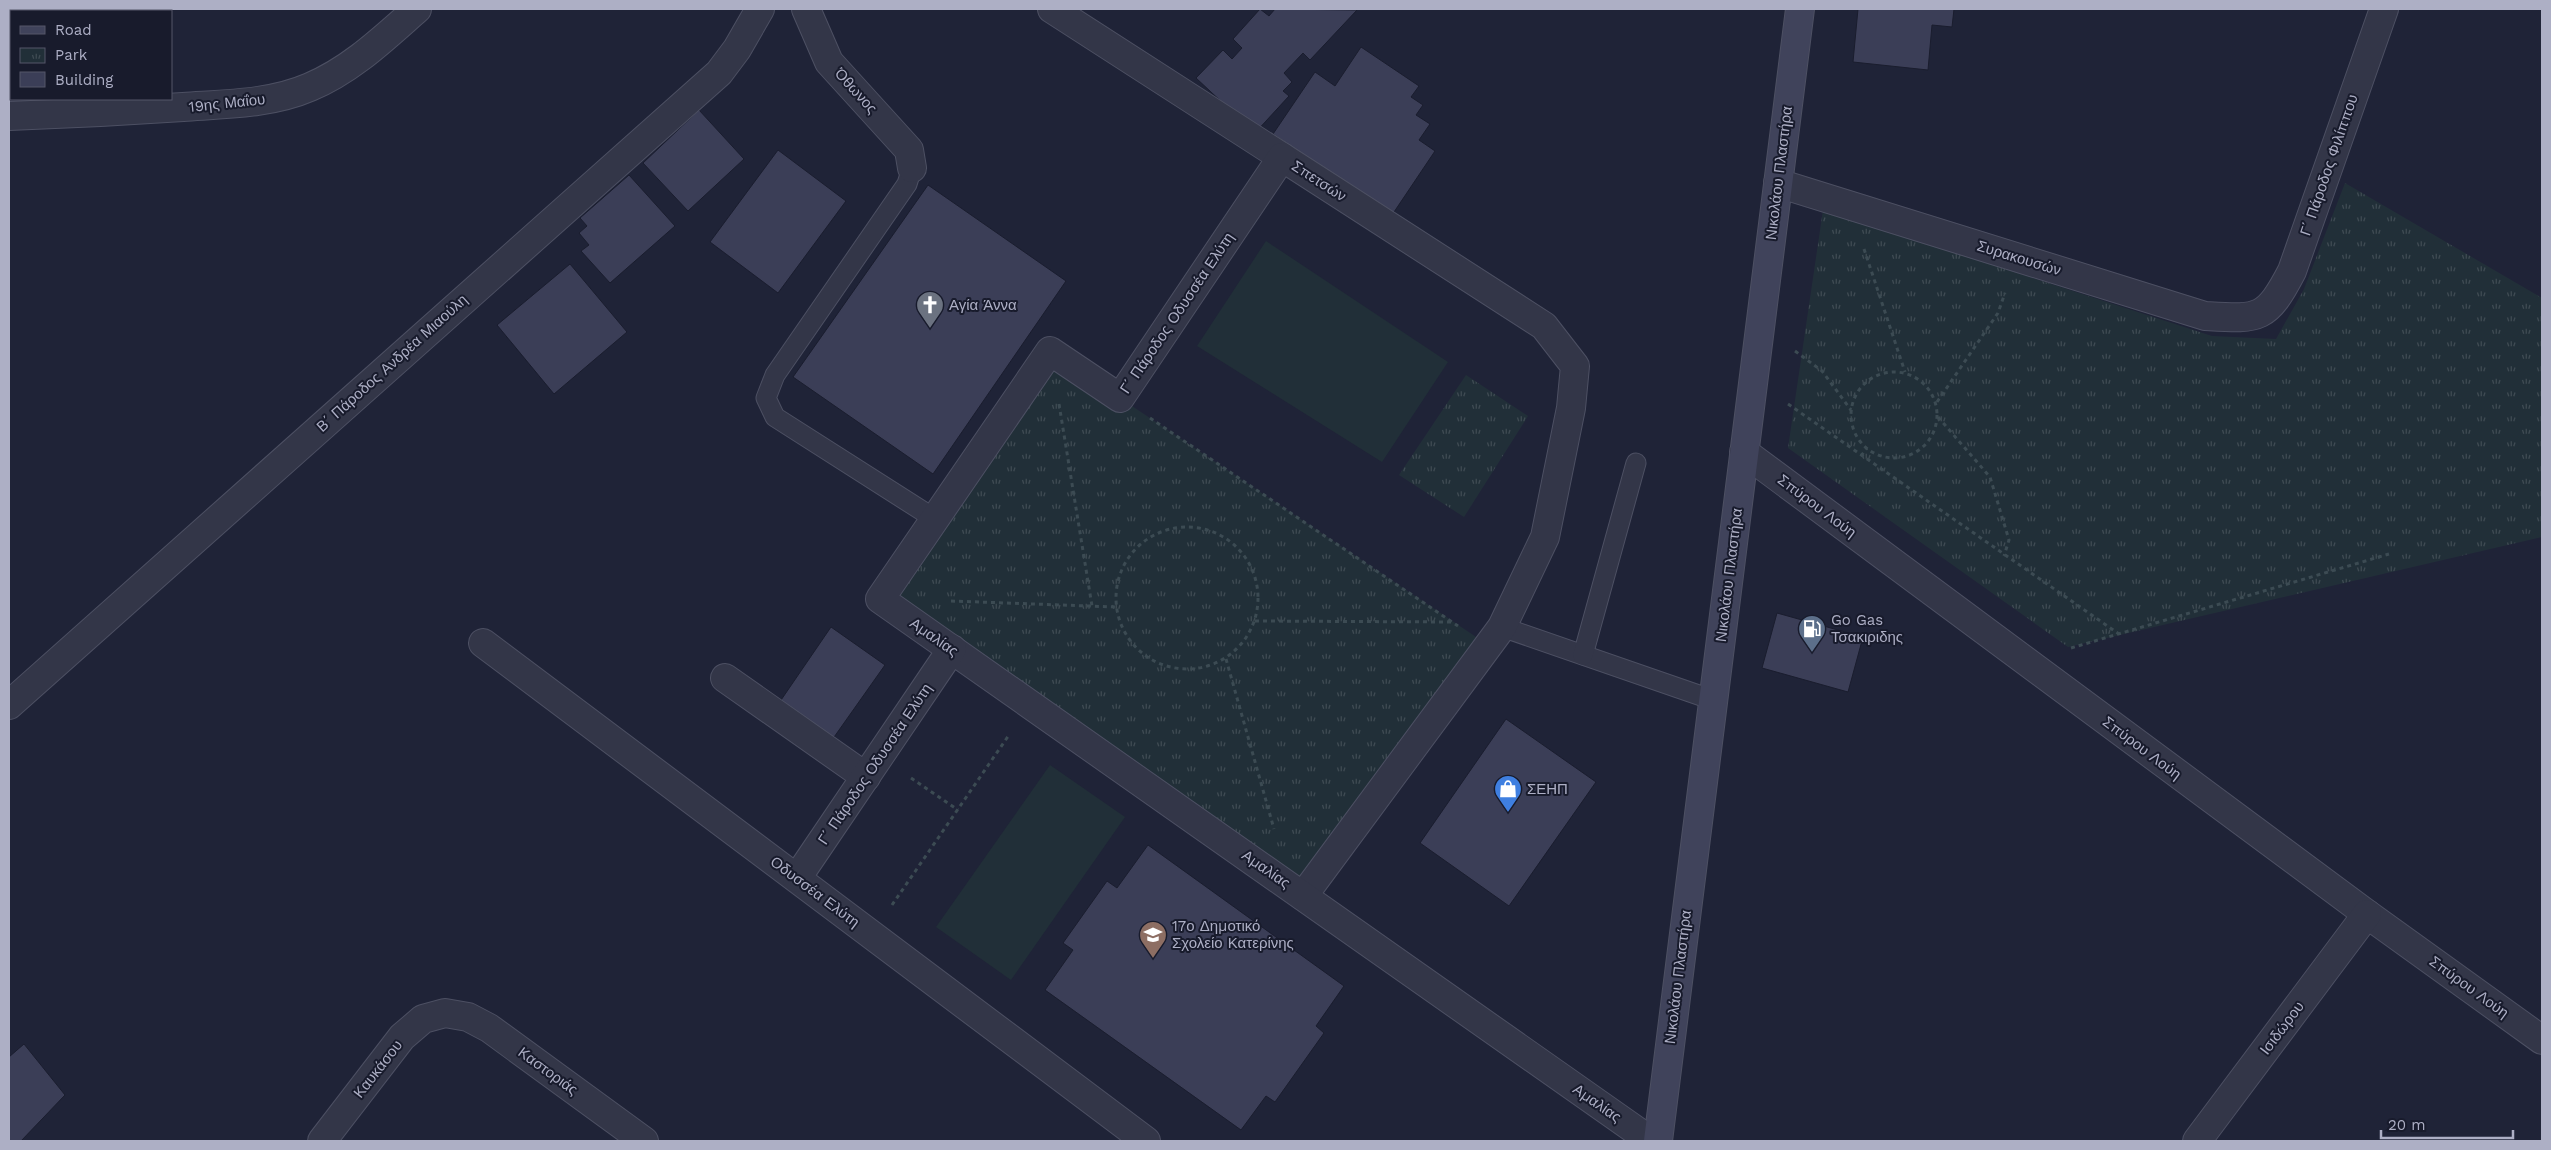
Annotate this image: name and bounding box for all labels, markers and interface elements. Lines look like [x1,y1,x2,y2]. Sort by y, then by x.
legend [10,10,172,100]
text: Road [55,21,92,39]
text: Park [55,46,88,64]
street label: Όθωνος [830,64,881,117]
text: Building [55,71,113,89]
street label: 19ης Μαΐου [188,90,266,116]
street label: Γ΄ Πάροδος Φιλίππου [2296,92,2362,238]
street label: Νικολάου Πλαστήρα [1762,105,1796,241]
street label: Σπετσών [1288,157,1350,205]
street label: Γ΄ Πάροδος Οδυσσέα Ελύτη [1116,229,1238,397]
street label: Συρακουσών [1975,237,2063,279]
street label: Β΄ Πάροδος Ανδρέα Μιαούλη [313,290,471,436]
church icon: Αγία Άννα [915,290,945,329]
place label: Αγία Άννα [949,296,1017,314]
street label: Σπύρου Λούη [1774,471,1860,541]
street label: Νικολάου Πλαστήρα [1712,507,1746,643]
place label: Go Gas Τσακιριδης [1831,611,1903,646]
street label: Αμαλίας [906,614,962,660]
fuel station icon: Go Gas Τσακιριδης [1797,614,1827,653]
street label: Γ΄ Πάροδος Οδυσσέα Ελύτη [814,680,936,848]
street label: Σπύρου Λούη [2099,713,2185,783]
shop icon: ΣΕΗΠ [1493,774,1523,813]
place label: ΣΕΗΠ [1527,780,1568,798]
street label: Αμαλίας [1238,846,1294,892]
street label: Οδυσσέα Ελύτη [767,853,863,931]
street label: Νικολάου Πλαστήρα [1661,909,1695,1045]
place label: 17ο Δημοτικό Σχολείο Κατερίνης [1172,917,1294,952]
school or university icon: 17ο Δημοτικό Σχολείο Κατερίνης [1138,920,1168,959]
street label: Σπύρου Λούη [2426,952,2512,1022]
street label: Ισιδώρου [2256,998,2308,1058]
street label: Καυκάσου [350,1036,406,1102]
street label: Καστοριάς [515,1043,581,1099]
street label: Αμαλίας [1569,1080,1625,1126]
scale bar [2381,1108,2514,1140]
text: 20 m [2388,1116,2426,1134]

